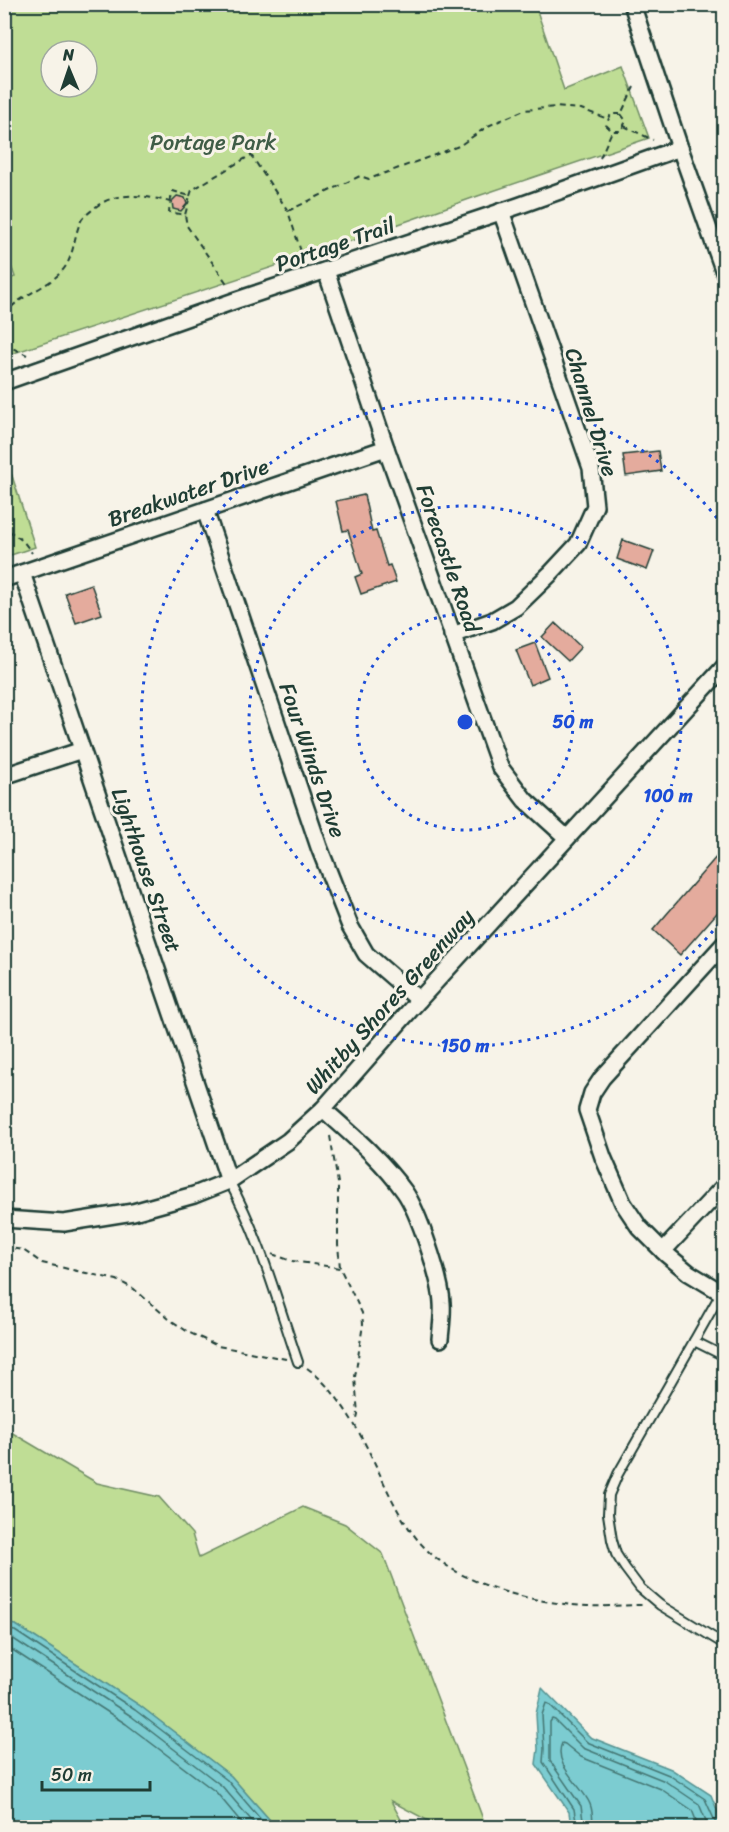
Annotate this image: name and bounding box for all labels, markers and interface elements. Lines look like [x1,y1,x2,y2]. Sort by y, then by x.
north arrow [39,39,99,99]
text: N [61,40,75,69]
park label: Portage Park [150,123,277,162]
street label: Portage Trail [270,206,401,283]
street label: Channel Drive [553,343,630,482]
street label: Breakwater Drive [102,447,274,538]
street label: Forecastle Road [405,479,493,639]
street label: Four Winds Drive [268,677,357,843]
text: 50 m [553,706,594,738]
centre of rings [455,712,475,732]
text: 100 m [644,780,693,812]
street label: Lighthouse Street [100,782,193,958]
street label: Whitby Shores Greenway [295,899,485,1104]
text: 150 m [441,1030,489,1062]
scale bar [42,1754,150,1792]
text: 50 m [51,1759,92,1791]

